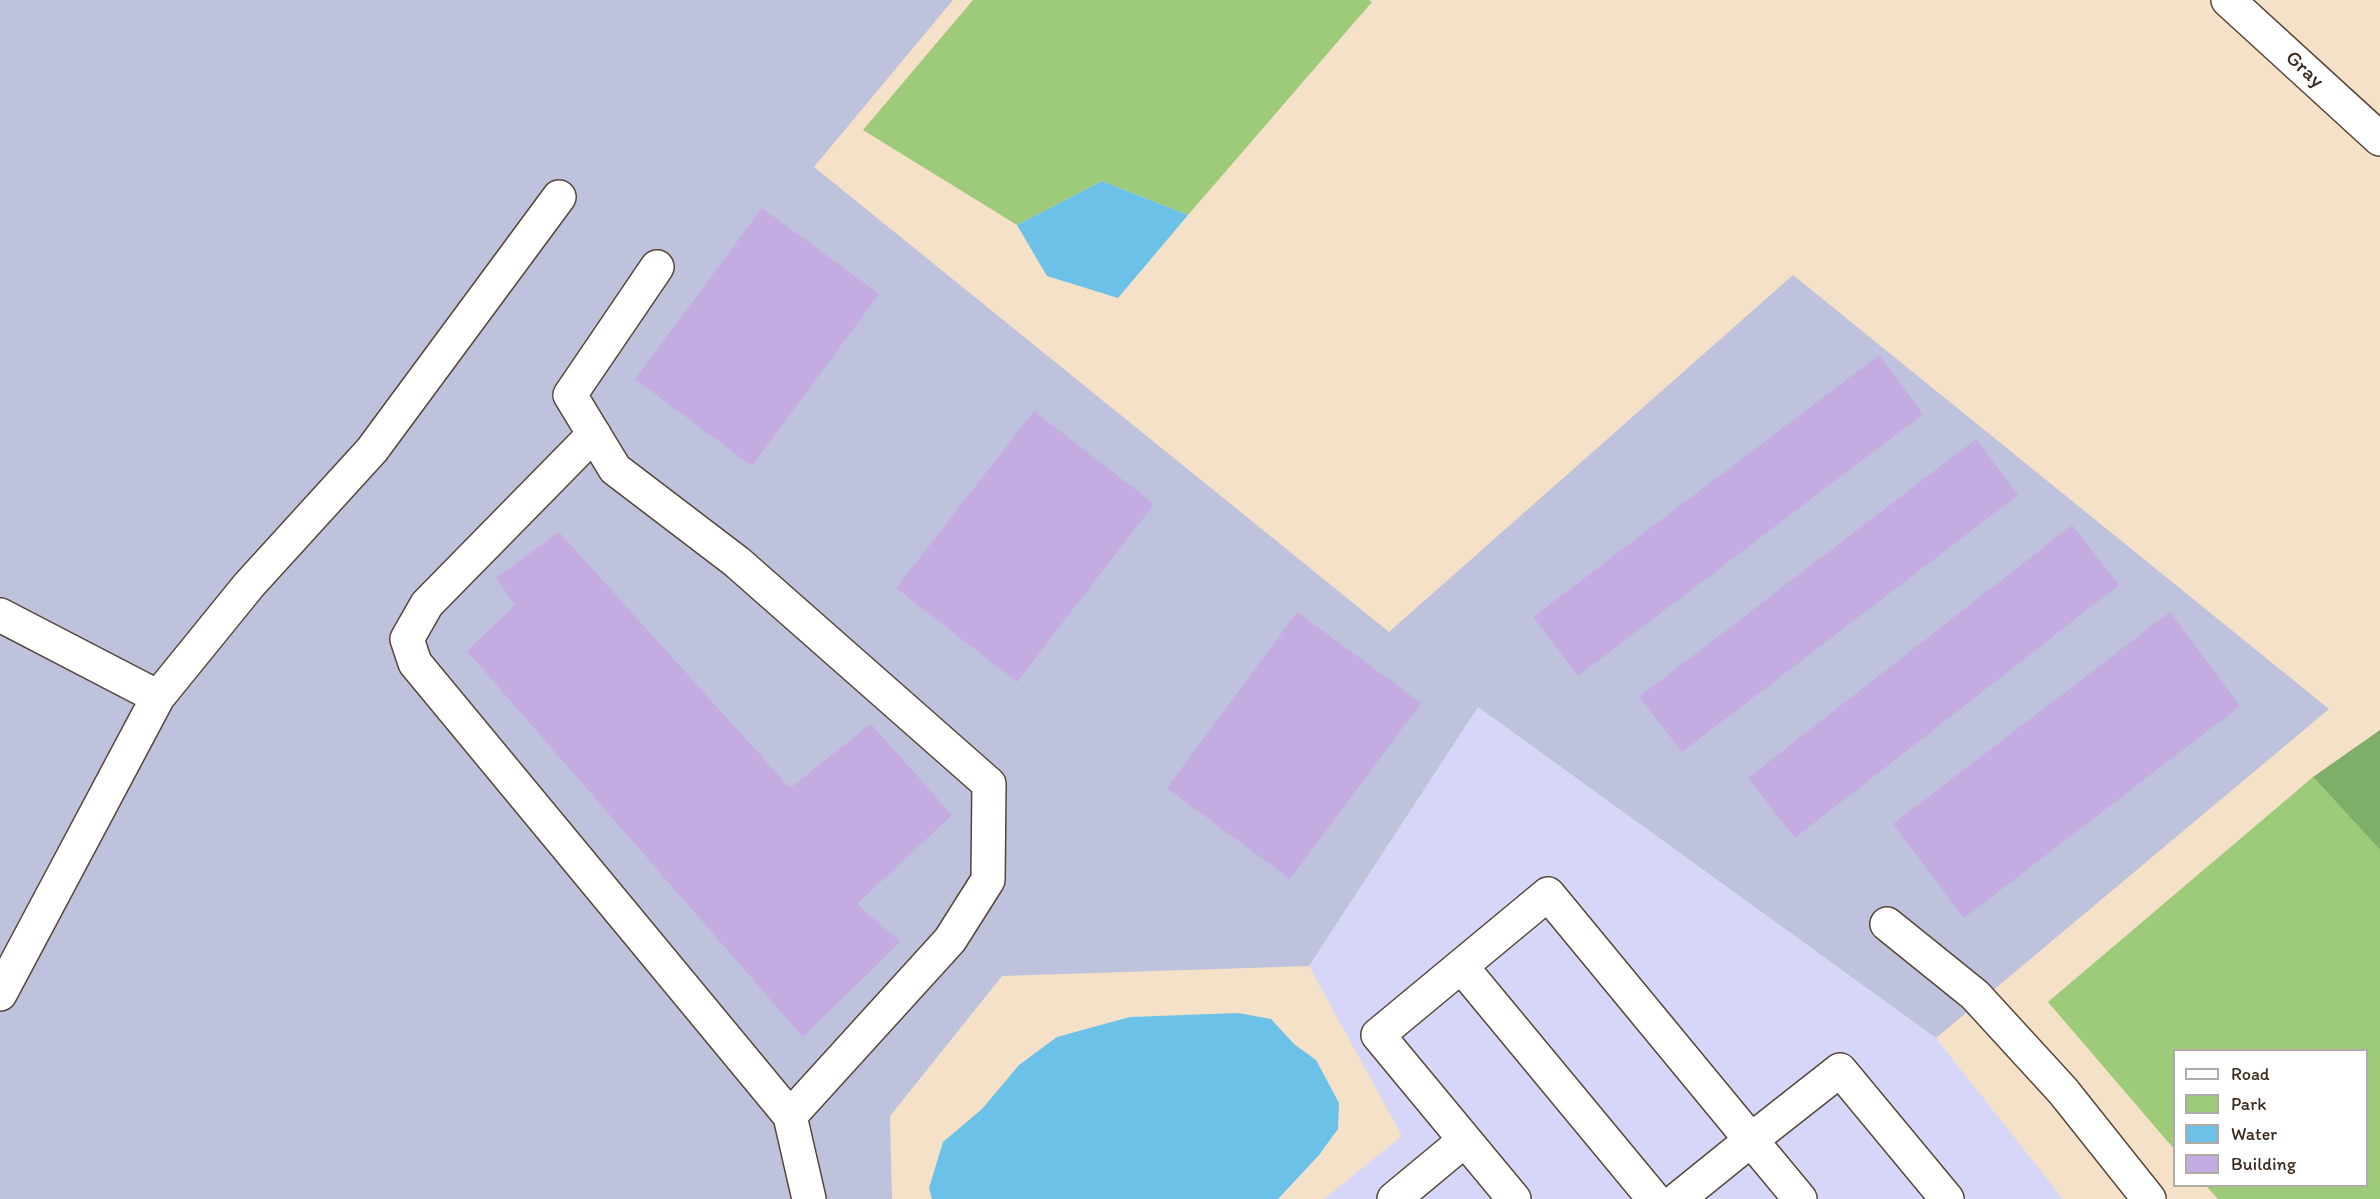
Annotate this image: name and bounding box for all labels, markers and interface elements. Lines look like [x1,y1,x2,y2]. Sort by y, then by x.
street label: Gray [2279,46,2329,94]
legend [2173,1049,2368,1187]
text: Road [2231,1063,2270,1085]
text: Park [2231,1093,2266,1115]
text: Water [2231,1123,2277,1145]
text: Building [2231,1153,2296,1175]

